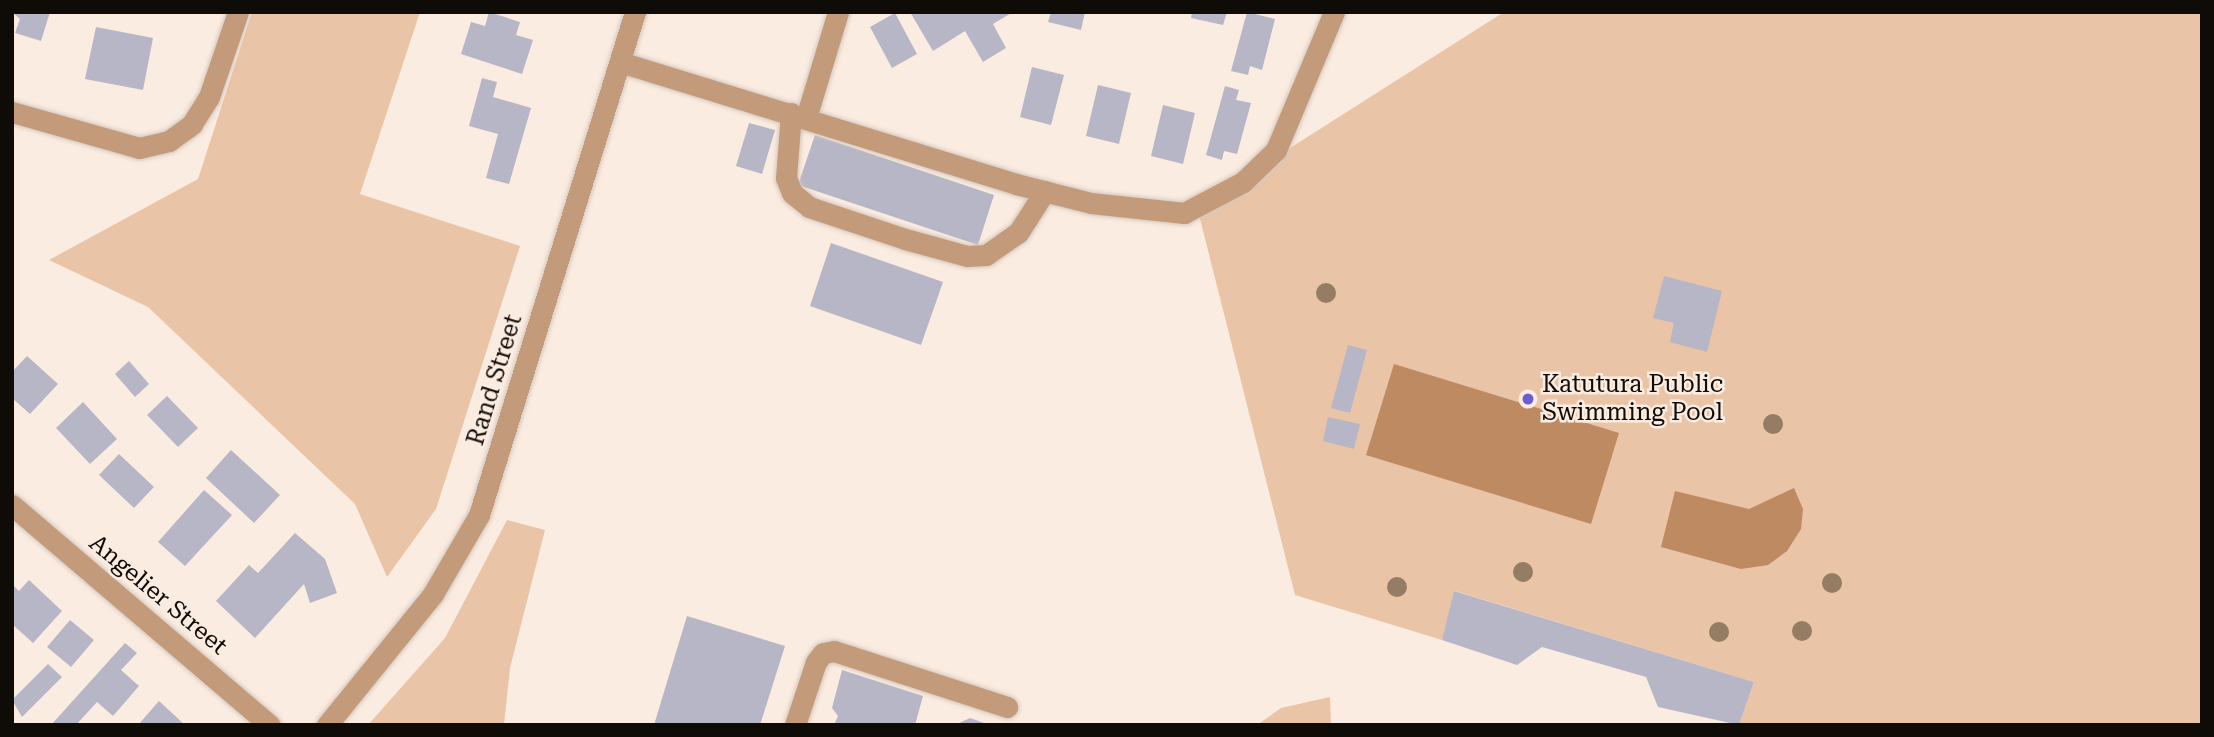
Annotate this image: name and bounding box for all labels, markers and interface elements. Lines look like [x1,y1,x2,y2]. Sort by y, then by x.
street label: Rand Street [461,311,529,449]
place label: Katutura Public Swimming Pool [1542,371,1723,427]
marker: Katutura Public Swimming Pool [1520,391,1536,407]
street label: Angelier Street [83,529,233,661]

